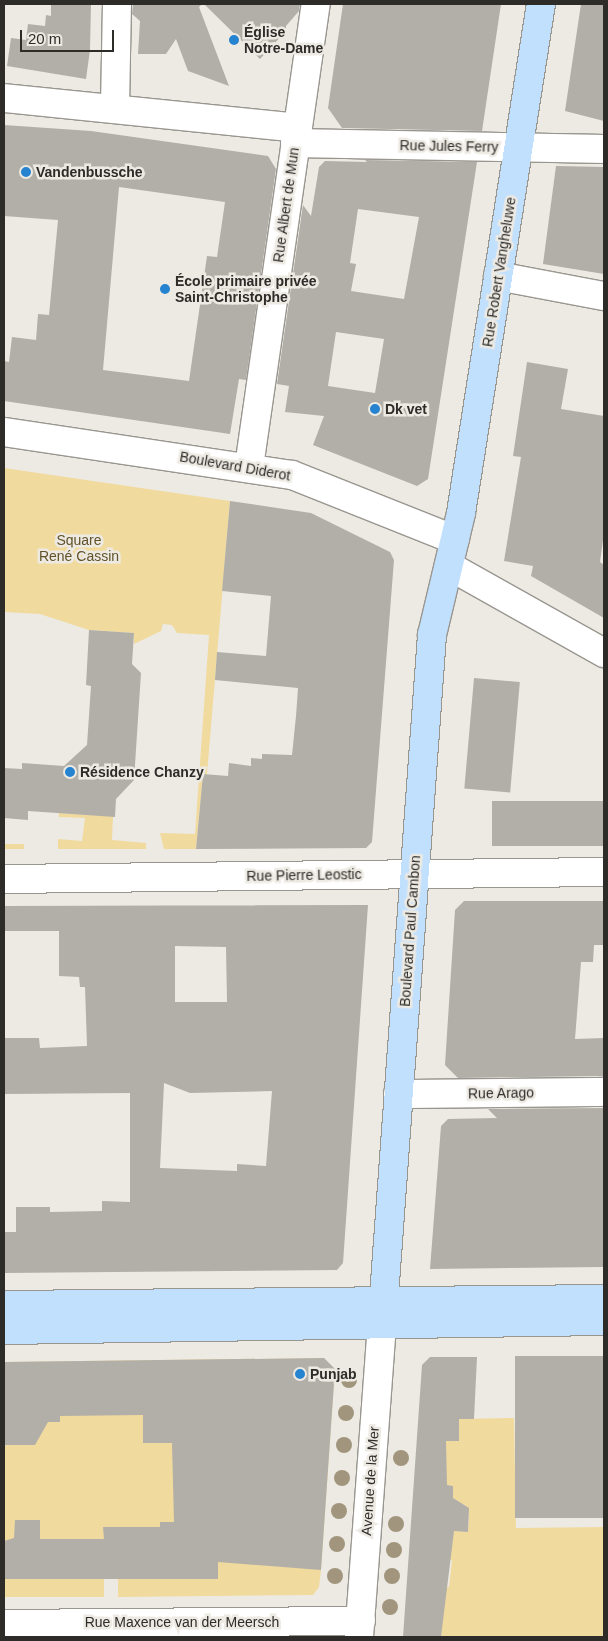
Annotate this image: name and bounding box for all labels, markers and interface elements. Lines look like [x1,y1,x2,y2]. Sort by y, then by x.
scale bar [22,20,116,52]
place label: Église Notre-Dame [244,24,323,56]
text: 20 m [28,30,61,47]
marker: Église Notre-Dame [228,34,240,46]
street label: Rue Jules Ferry [399,137,499,155]
street label: Rue Albert de Mun [270,146,302,264]
place label: Vandenbussche [36,164,143,180]
marker: Vandenbussche [20,166,32,178]
street label: Rue Robert Vangheluwe [479,196,519,348]
place label: École primaire privée Saint-Christophe [175,273,317,306]
marker: École primaire privée Saint-Christophe [159,283,171,295]
place label: Dk vet [385,401,427,417]
marker: Dk vet [369,403,381,415]
street label: Boulevard Diderot [178,448,292,484]
park label: Square René Cassin [39,532,119,564]
place label: Résidence Chanzy [80,764,204,780]
marker: Résidence Chanzy [64,766,76,778]
street label: Boulevard Paul Cambon [396,855,424,1007]
street label: Rue Pierre Leostic [246,866,362,884]
street label: Rue Arago [467,1084,535,1102]
place label: Punjab [310,1366,357,1382]
marker: Punjab [294,1368,306,1380]
street label: Avenue de la Mer [358,1426,382,1536]
street label: Rue Maxence van der Meersch [85,1614,279,1630]

